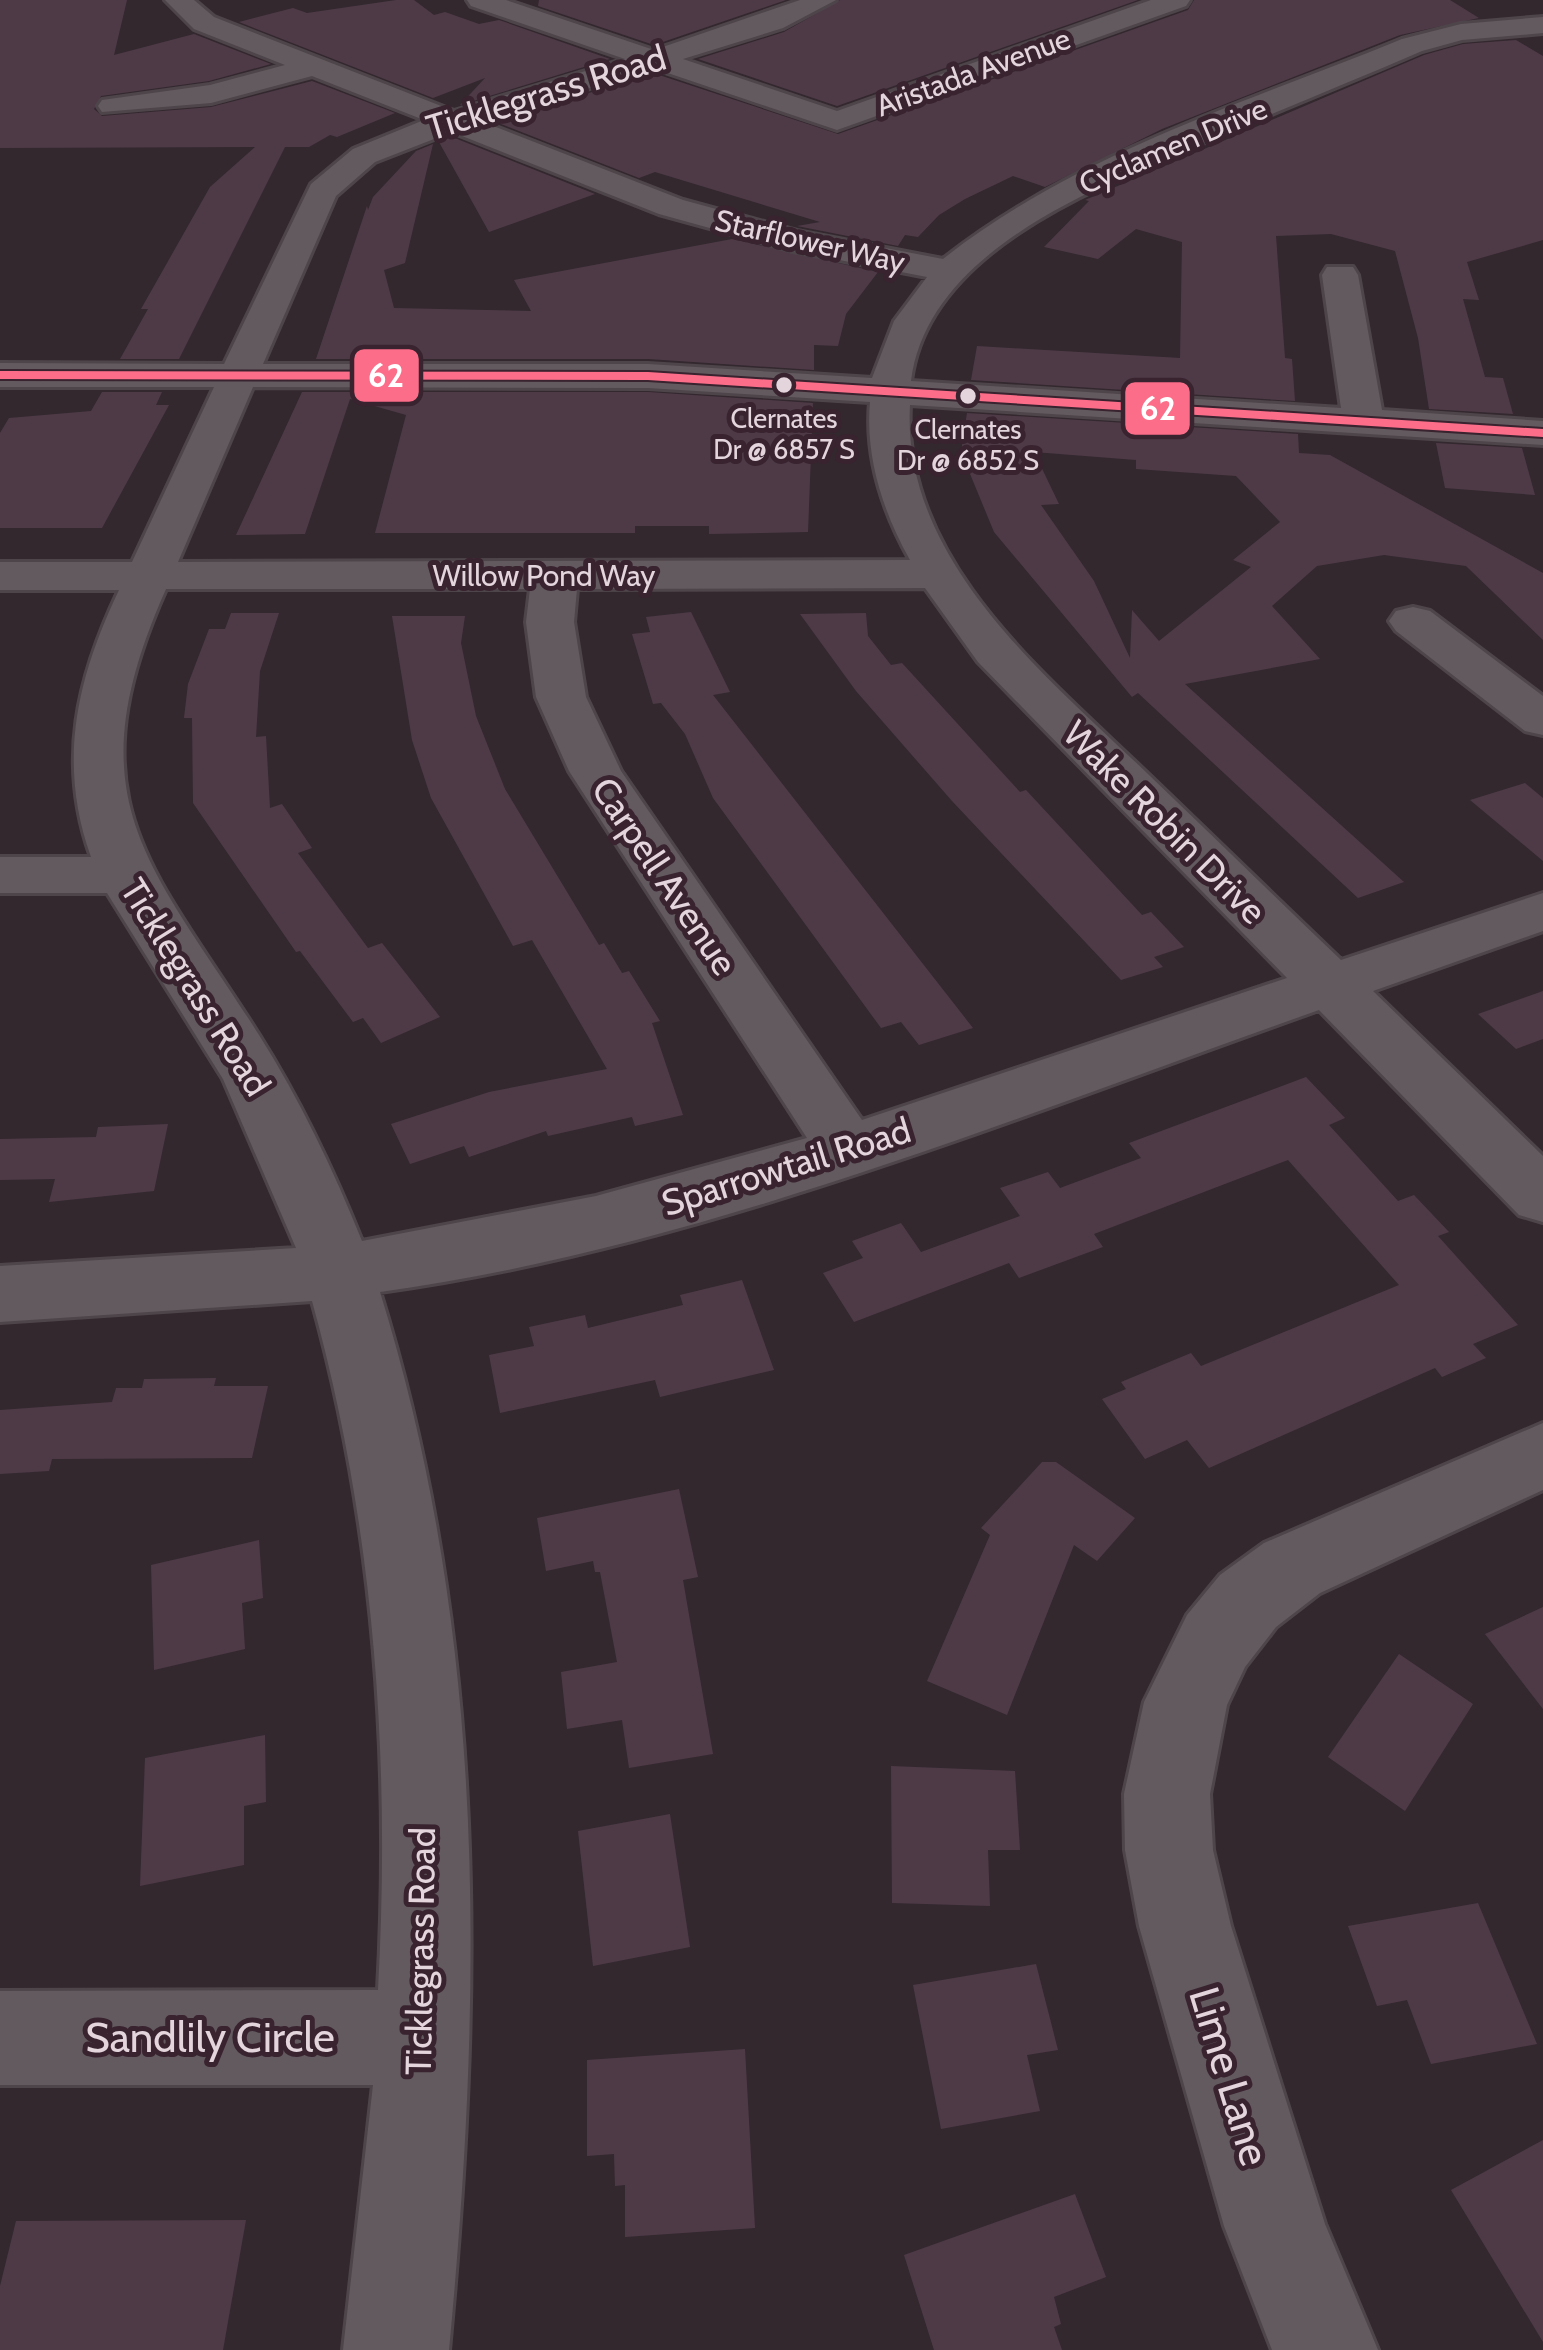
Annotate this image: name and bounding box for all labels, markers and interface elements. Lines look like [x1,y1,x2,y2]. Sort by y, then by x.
street label: Aristada Avenue [871,20,1075,124]
street label: Ticklegrass Road [421,35,671,149]
street label: Cyclamen Drive [1073,90,1273,202]
street label: Starflower Way [712,201,908,281]
line badge: 62 [352,347,421,404]
text: 62 [368,355,404,395]
marker: Clernates Dr @ 6857 S [773,374,795,396]
line badge: 62 [1123,380,1192,437]
marker: Clernates Dr @ 6852 S [957,385,979,407]
text: 62 [1140,388,1176,428]
place label: Clernates Dr @ 6857 S [713,402,855,466]
place label: Clernates Dr @ 6852 S [897,413,1039,477]
street label: Willow Pond Way [432,557,656,594]
street label: Wake Robin Drive [1054,711,1276,933]
street label: Carpell Avenue [583,769,747,983]
street label: Ticklegrass Road [112,870,280,1104]
street label: Sparrowtail Road [656,1107,916,1225]
street label: Ticklegrass Road [396,1827,444,2075]
street label: Lime Lane [1178,1980,1282,2172]
street label: Sandlily Circle [85,2011,335,2063]

